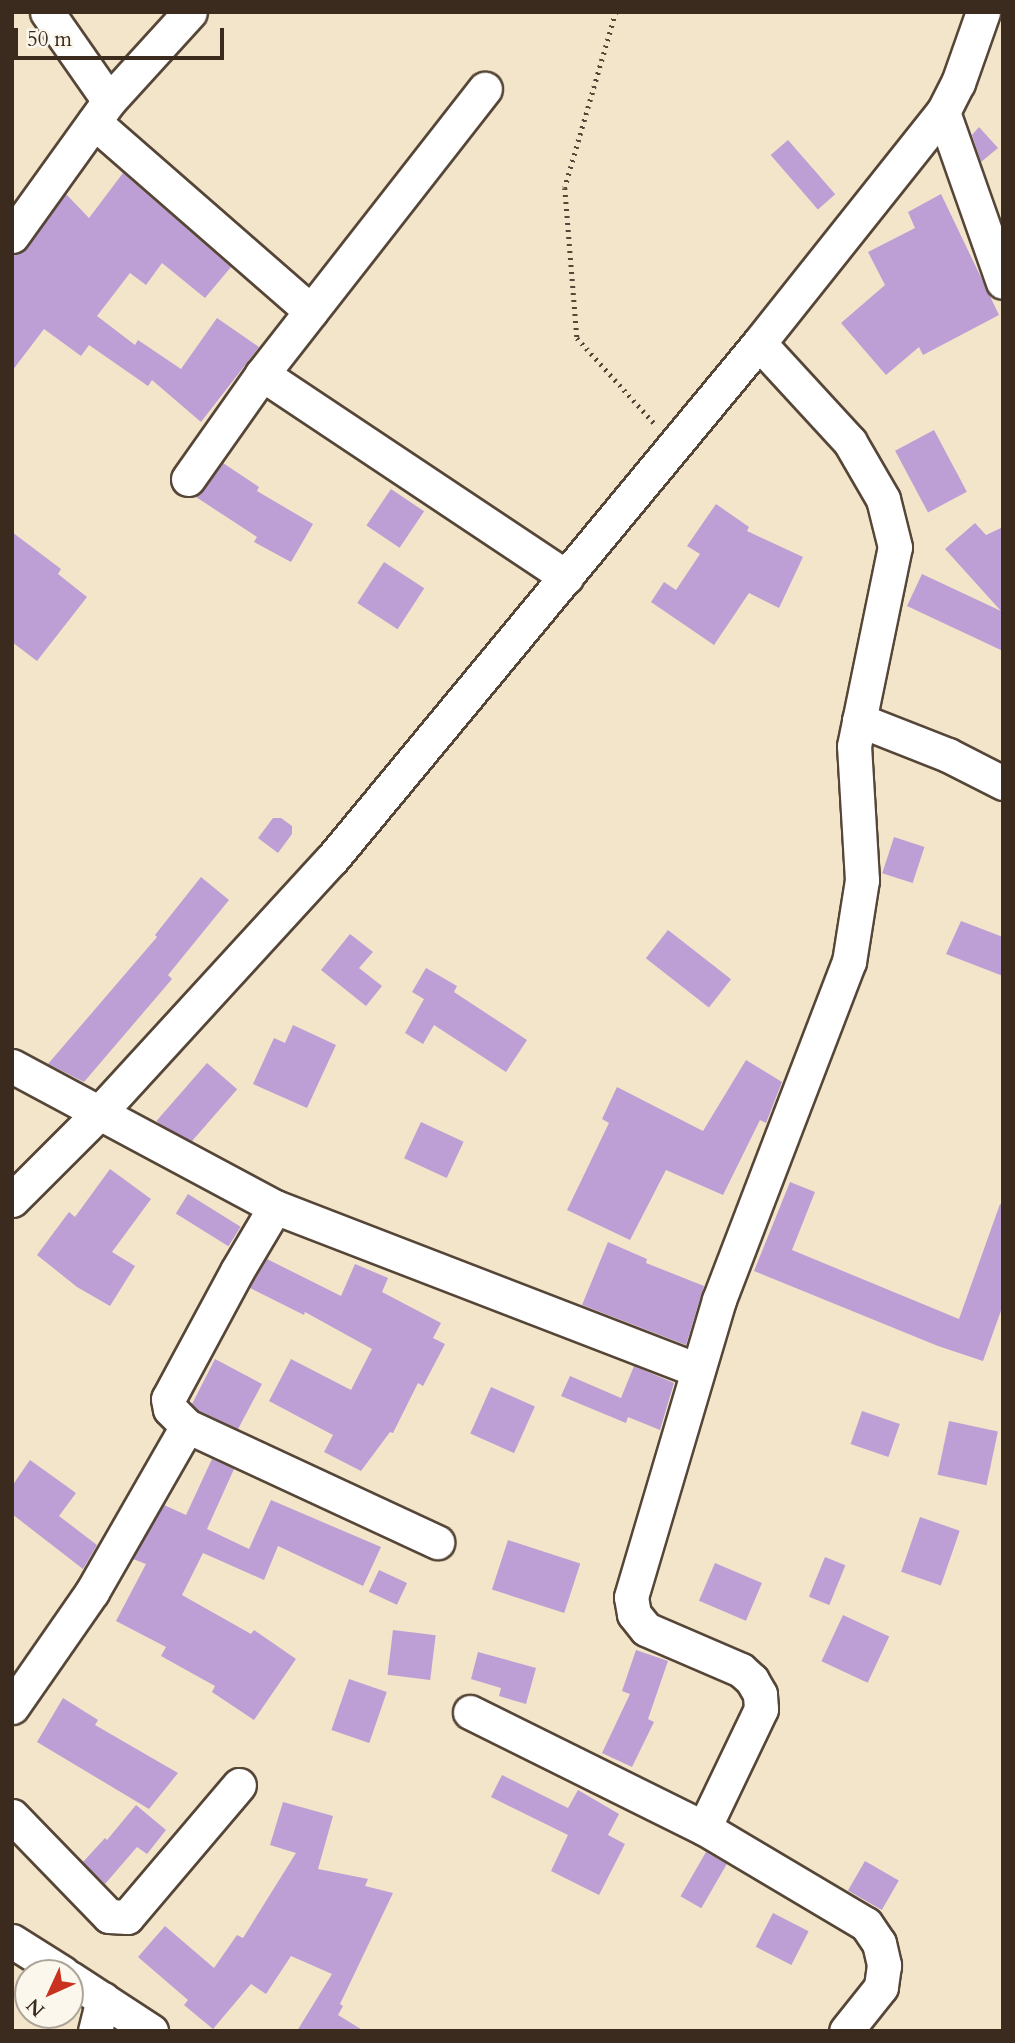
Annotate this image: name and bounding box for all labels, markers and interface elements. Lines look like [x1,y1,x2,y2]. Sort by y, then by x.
scale bar [18,14,228,58]
text: 50 m [27,25,72,54]
north arrow [14,1959,84,2029]
text: N [21,1992,51,2022]

